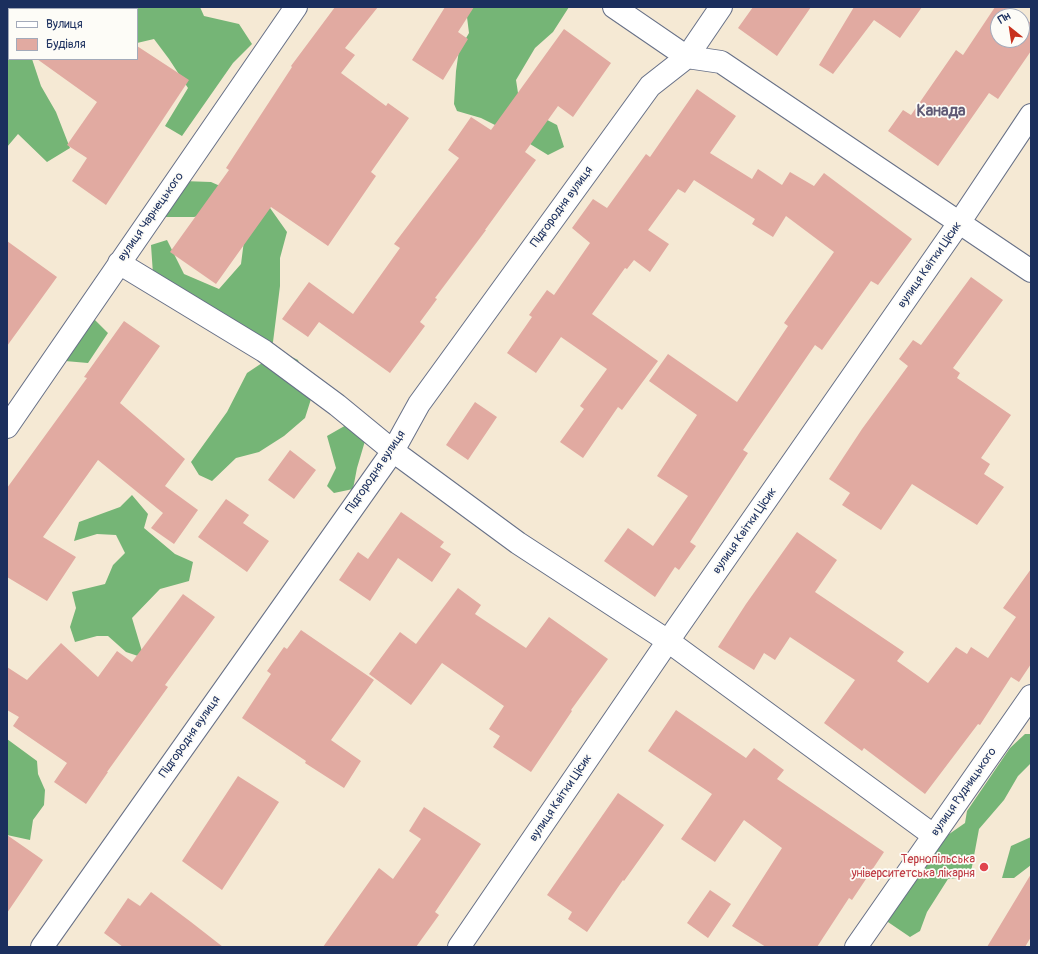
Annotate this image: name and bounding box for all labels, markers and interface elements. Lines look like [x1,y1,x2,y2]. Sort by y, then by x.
legend [8,8,138,60]
north arrow [990,8,1030,48]
text: Пн [996,9,1013,27]
text: Вулиця [46,17,83,32]
text: Будівля [46,37,86,52]
district label: Канада [916,102,966,122]
street label: Підгородня вулиця [528,164,596,250]
street label: вулиця Чарнецького [115,170,187,264]
street label: вулиця Квітки Цісик [895,219,965,311]
street label: Підгородня вулиця [343,428,409,516]
street label: вулиця Квітки Цісик [710,485,780,577]
street label: Підгородня вулиця [156,693,224,781]
street label: вулиця Рудницького [928,745,1000,839]
street label: вулиця Квітки Цісик [527,752,595,844]
place label: Тернопільська університетська лікарня [851,853,975,881]
marker: Тернопільська університетська лікарня [978,861,990,873]

